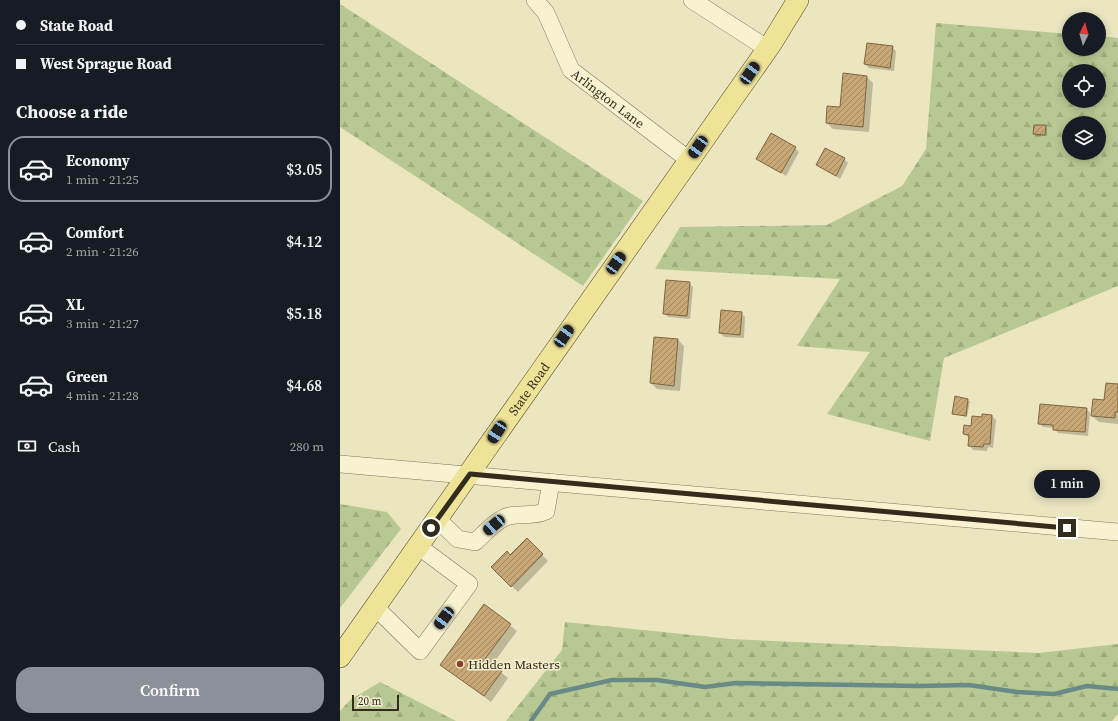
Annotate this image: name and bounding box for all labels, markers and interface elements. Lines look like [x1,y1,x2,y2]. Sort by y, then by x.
north arrow [1062,12,1106,56]
map controls [1062,12,1106,160]
text: State Road [40,15,113,36]
text: West Sprague Road [40,53,172,74]
car [738,60,762,86]
button: locate [1062,64,1106,108]
street label: Arlington Lane [568,65,648,132]
text: Choose a ride [16,99,128,124]
button: layers [1062,116,1106,160]
car [686,134,710,160]
text: Economy [66,150,130,171]
icon: car [18,151,54,187]
text: $3.05 [286,159,322,180]
text: 1 min · 21:25 [66,171,139,188]
text: Comfort [66,222,124,243]
icon: car [18,223,54,259]
text: $4.12 [286,231,322,252]
text: 2 min · 21:26 [66,243,139,260]
car [604,250,628,276]
text: XL [66,294,85,315]
icon: car [18,295,54,331]
text: $5.18 [286,303,322,324]
text: 3 min · 21:27 [66,315,139,332]
car [552,323,576,349]
street label: State Road [504,358,553,418]
text: Green [66,366,108,387]
icon: car [18,367,54,403]
text: $4.68 [286,375,322,396]
text: 4 min · 21:28 [66,387,139,404]
car [485,419,509,445]
icon: cash [16,435,38,457]
text: Cash [48,436,80,457]
text: 280 m [290,438,324,455]
callout: 1 min [1034,470,1100,498]
text: 1 min [1050,475,1084,492]
car [481,513,507,537]
route start [422,519,440,537]
route end [1058,519,1076,537]
car [432,605,456,631]
place label: Hidden Masters [468,656,560,673]
marker: Hidden Masters [455,659,465,669]
button: Confirm [16,667,324,713]
scale bar [352,693,399,712]
text: 20 m [358,694,381,709]

